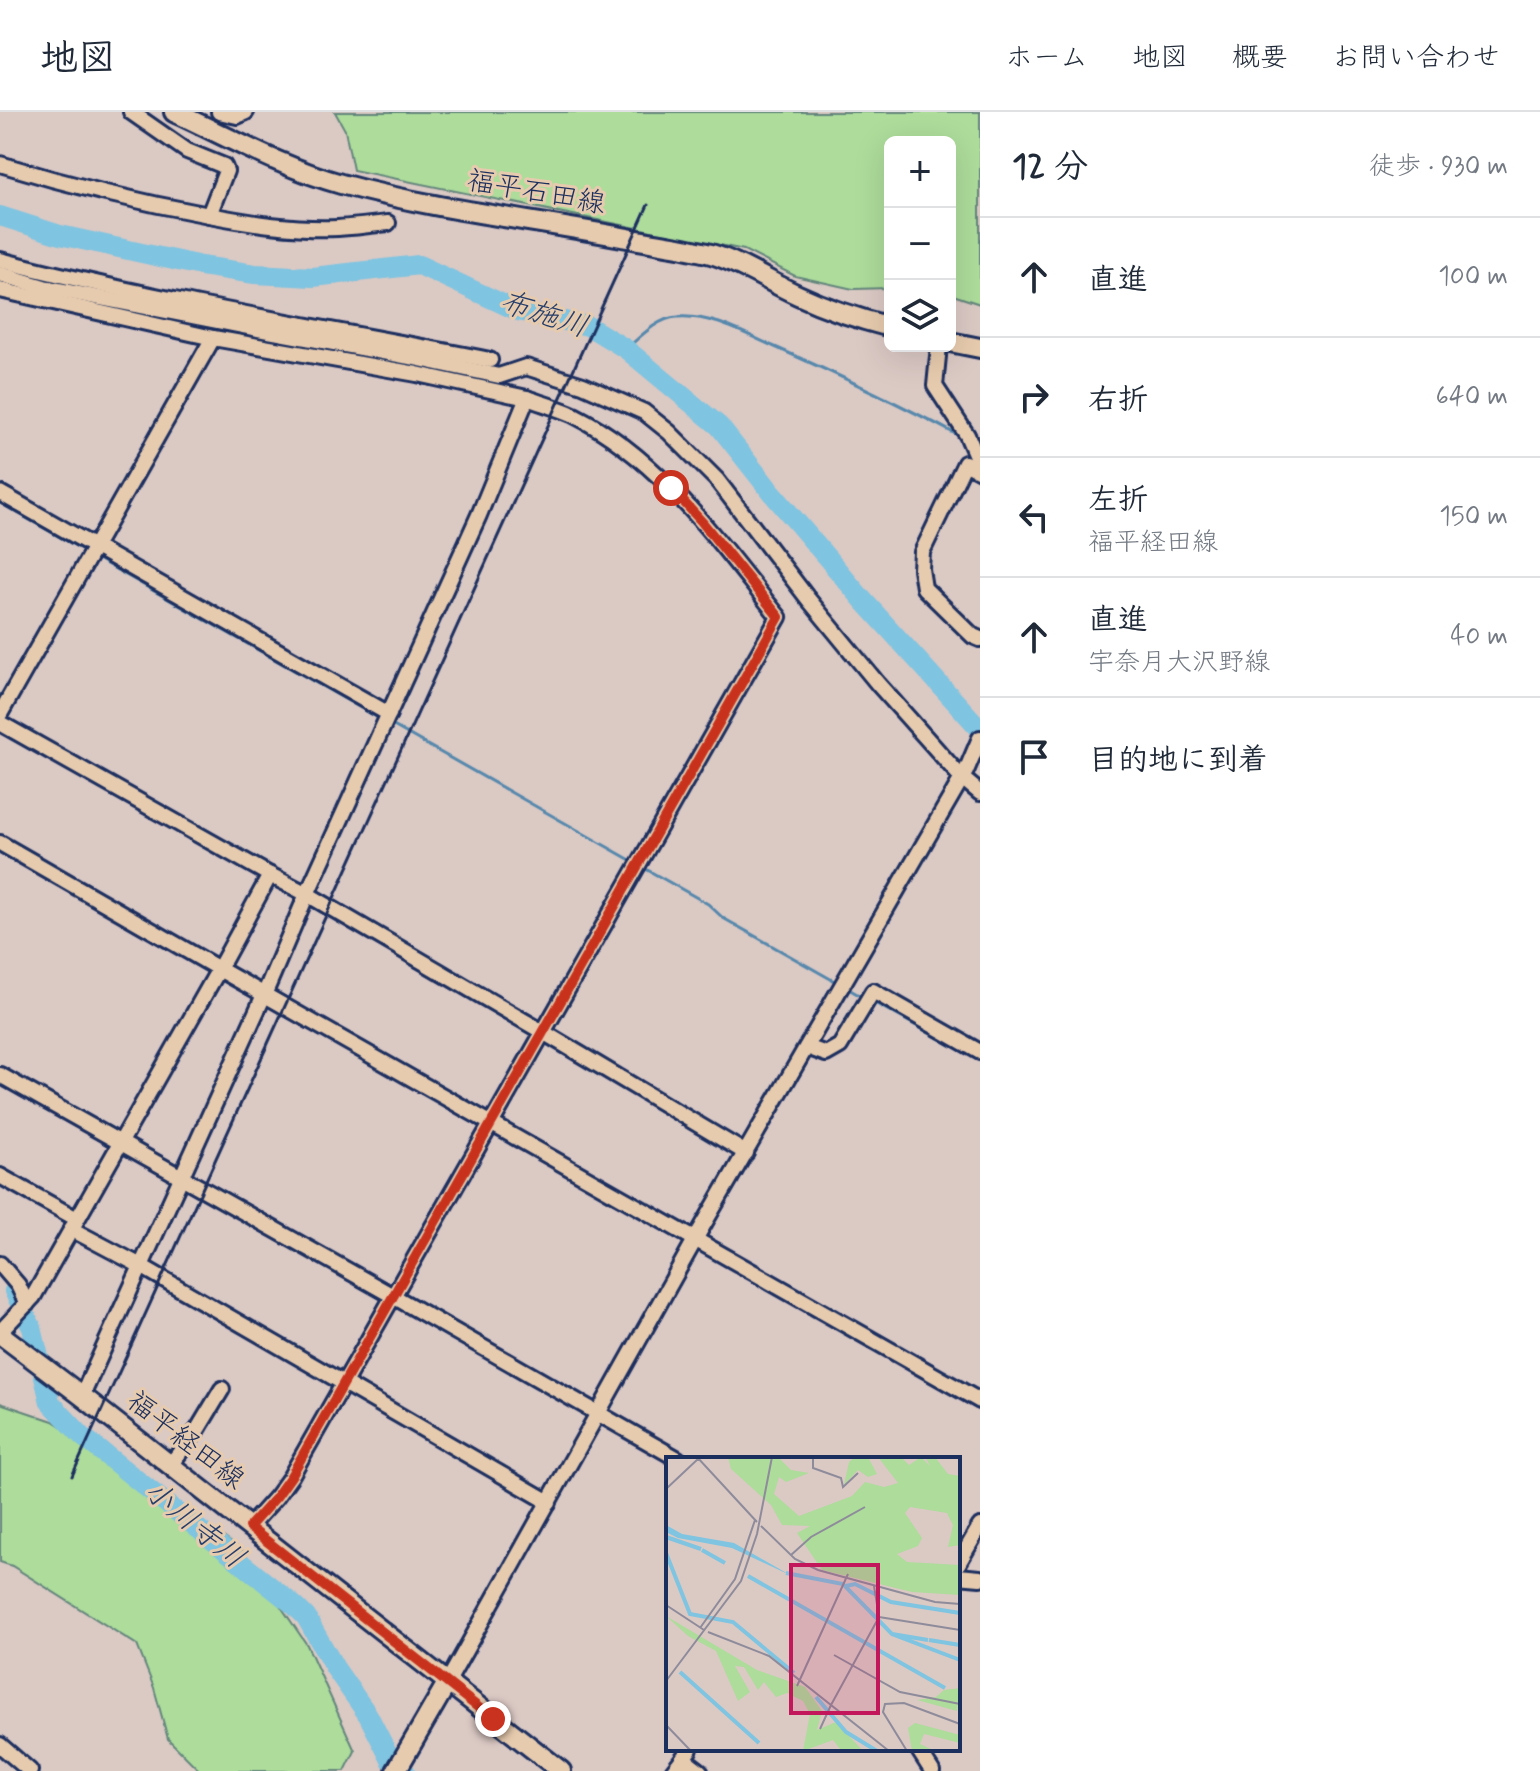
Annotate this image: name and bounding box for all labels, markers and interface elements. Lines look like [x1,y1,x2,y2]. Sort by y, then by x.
text: 地図 [40,35,116,84]
text: ホーム [1005,40,1088,77]
text: 地図 [1132,40,1188,77]
text: 概要 [1232,40,1288,77]
text: お問い合わせ [1332,40,1500,77]
map controls [884,136,956,352]
button: + [884,136,956,208]
text: 12 分 [1012,145,1088,190]
text: 徒歩 · 930 m [1369,150,1508,184]
street label: 福平石田線 [464,163,608,223]
button: − [884,208,956,280]
icon: ahead [1012,255,1056,299]
text: 100 m [1438,260,1508,294]
text: 直進 [1088,261,1148,300]
button: layers [884,280,956,352]
water label: 布施川 [495,283,593,347]
icon: right [1012,375,1056,419]
text: 640 m [1436,380,1508,414]
text: 右折 [1088,381,1148,420]
route start [653,470,689,506]
text: 左折 [1088,481,1148,520]
icon: left [1012,495,1056,539]
text: 150 m [1439,500,1508,534]
text: 福平経田線 [1088,526,1218,560]
text: 直進 [1088,601,1148,640]
icon: ahead [1012,615,1056,659]
text: 40 m [1450,620,1508,654]
text: 宇奈月大沢野線 [1088,646,1270,680]
icon: arrive [1012,735,1056,779]
text: 目的地に到着 [1088,741,1268,780]
street label: 福平経田線 [118,1383,252,1499]
inset map [666,1457,960,1751]
water label: 小川寺川 [135,1472,253,1578]
route end [475,1701,511,1737]

